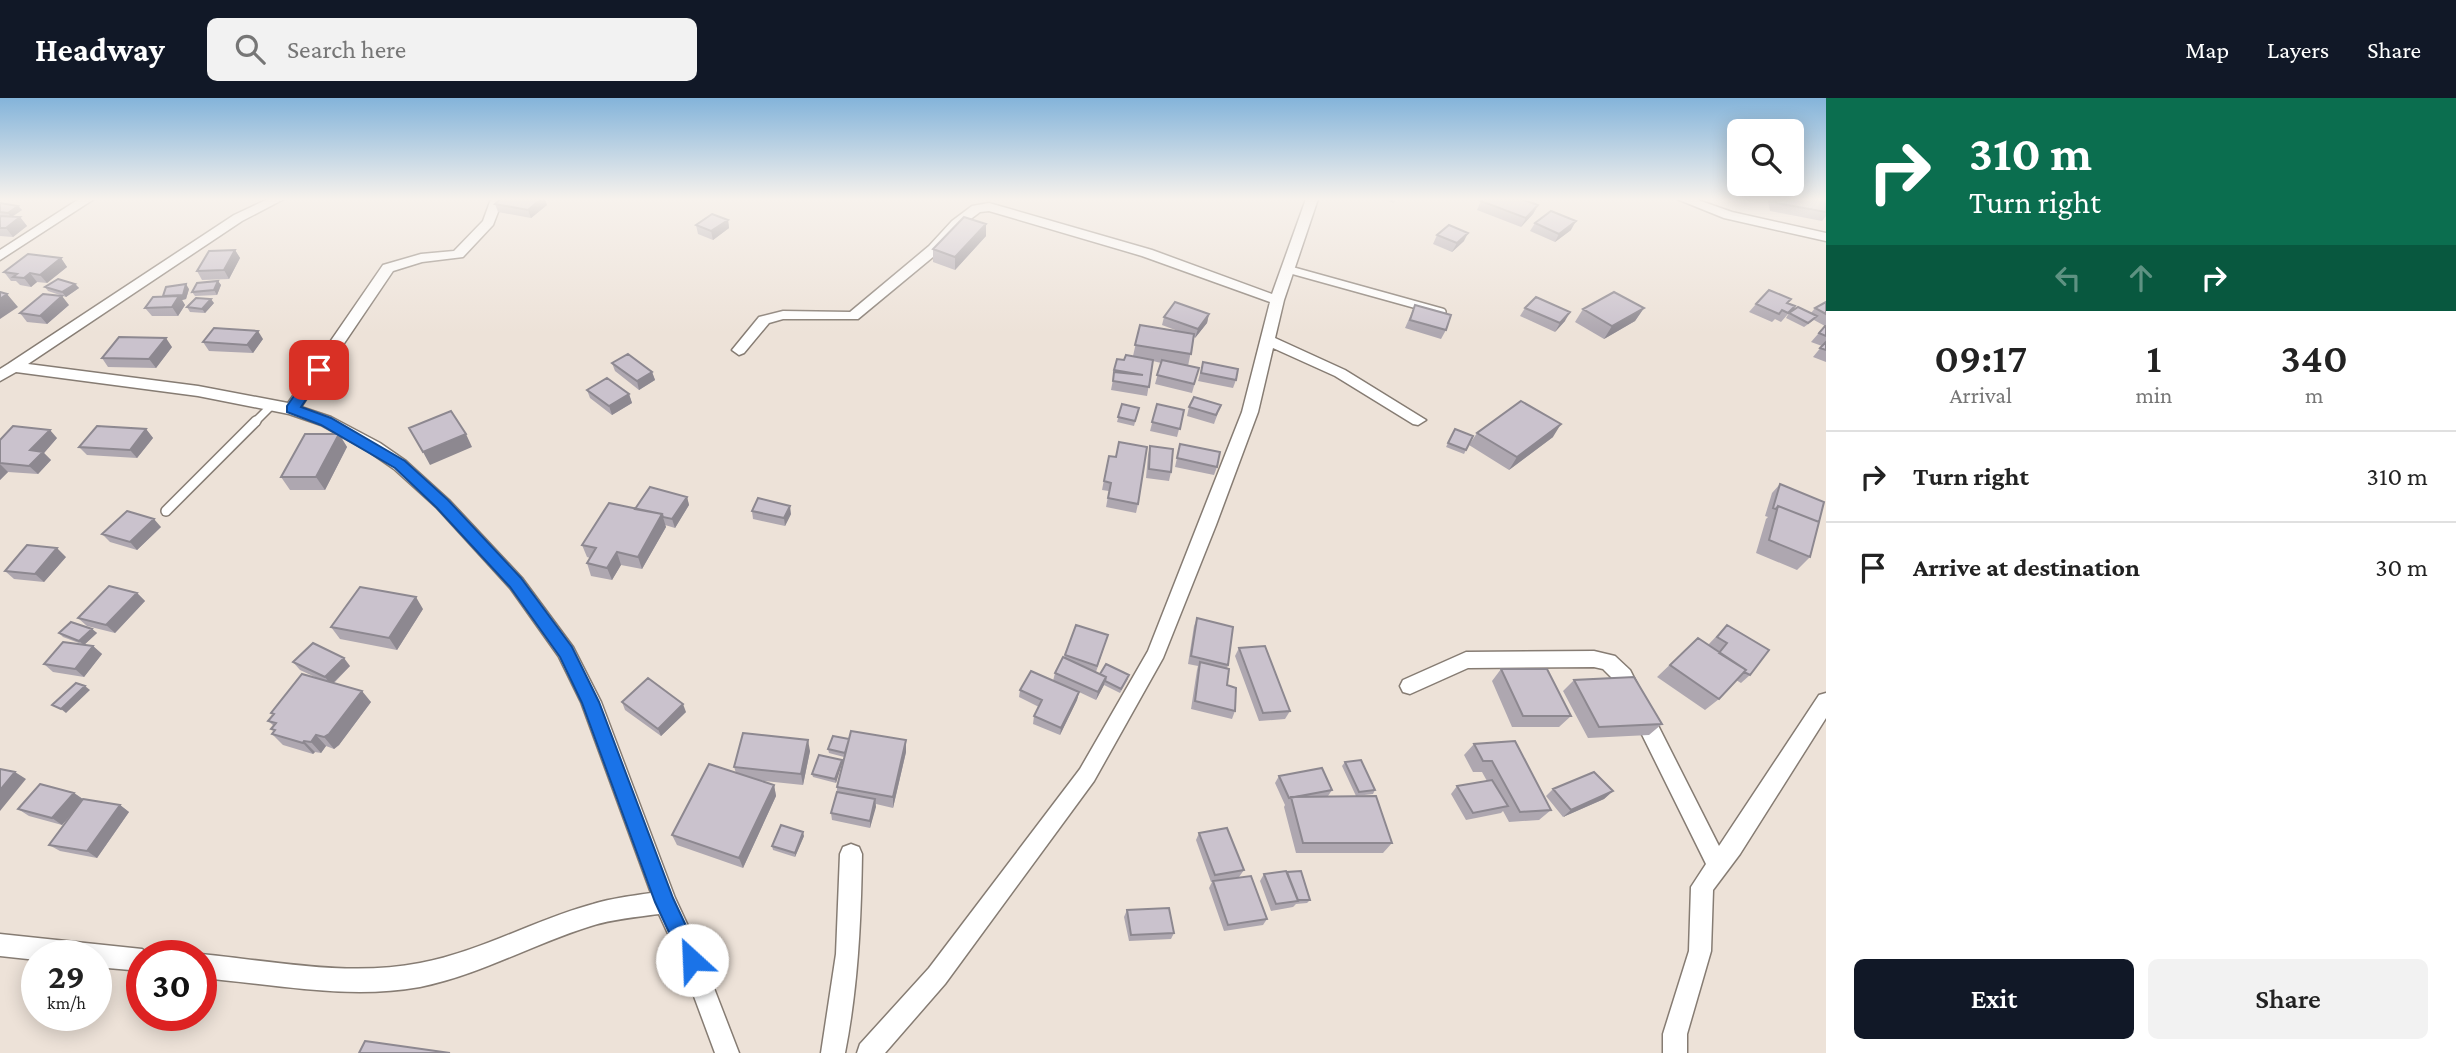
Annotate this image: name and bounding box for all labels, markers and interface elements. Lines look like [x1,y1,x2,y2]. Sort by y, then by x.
search box [207,18,697,81]
icon: search [231,30,269,68]
text: Headway [35,31,165,68]
text: Search here [287,35,406,64]
text: Map [2185,36,2229,63]
text: Layers [2267,36,2329,63]
text: Share [2367,36,2421,63]
map controls [1727,119,1804,196]
button: search [1727,119,1804,196]
icon: right [1854,126,1945,217]
text: 310 m [1969,126,2092,181]
text: Turn right [1969,184,2101,220]
icon: left [2049,259,2087,297]
icon: ahead [2122,259,2160,297]
icon: right [2195,259,2233,297]
text: 09:17 [1934,334,2027,381]
text: 1 [2146,334,2161,381]
text: 340 [2281,334,2348,381]
pin [289,340,349,400]
icon: arrive [300,351,338,389]
text: Arrival [1949,382,2012,408]
text: min [2136,382,2172,408]
text: m [2305,382,2323,408]
icon: right [1854,458,1892,496]
text: Turn right [1913,462,2029,491]
text: 310 m [2367,462,2428,491]
icon: arrive [1854,549,1892,587]
text: Arrive at destination [1913,553,2140,582]
text: 30 m [2375,553,2428,582]
position arrow [655,923,729,997]
speed limit sign: 30 [126,940,217,1031]
text: 29 [48,957,85,996]
button: Exit [1854,959,2134,1039]
button: Share [2148,959,2428,1039]
text: km/h [47,993,86,1013]

